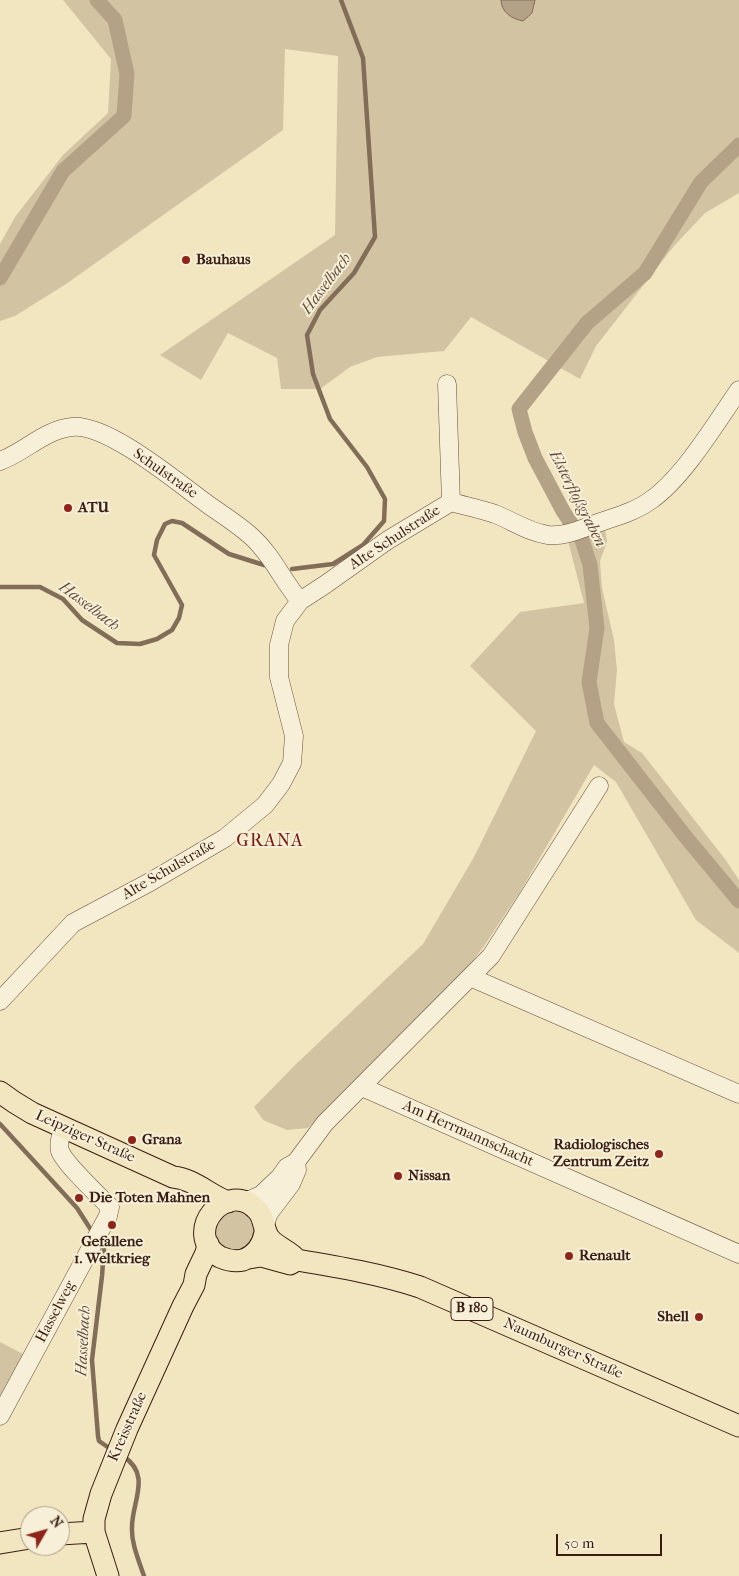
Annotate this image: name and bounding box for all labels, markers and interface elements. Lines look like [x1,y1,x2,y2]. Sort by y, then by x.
water label: Hasselbach [298,250,356,318]
place label: Bauhaus [196,251,250,269]
marker: Bauhaus [180,254,192,266]
street label: Schulstraße [129,445,201,503]
water label: Elsterfloßgraben [544,447,610,551]
place label: ATU [78,499,109,517]
marker: ATU [62,502,74,514]
street label: Alte Schulstraße [346,502,444,574]
water label: Hasselbach [55,578,123,636]
district label: GRANA [236,831,304,853]
street label: Alte Schulstraße [119,836,219,904]
street label: Am Herrmannschacht [400,1097,536,1171]
street label: Leipziger Straße [32,1107,138,1167]
place label: Grana [142,1131,182,1149]
marker: Grana [126,1134,138,1146]
place label: Radiologisches Zentrum Zeitz [553,1136,649,1171]
marker: Radiologisches Zentrum Zeitz [653,1148,665,1160]
place label: Nissan [408,1167,450,1185]
marker: Nissan [392,1170,404,1182]
place label: Die Toten Mahnen [89,1189,210,1207]
marker: Die Toten Mahnen [73,1192,85,1204]
marker: Gefallene 1. Weltkrieg [106,1219,118,1231]
place label: Gefallene 1. Weltkrieg [74,1233,150,1268]
place label: Renault [579,1247,631,1265]
marker: Renault [563,1250,575,1262]
street label: Hasselweg [32,1278,80,1346]
road number: B 180 [451,1298,493,1320]
water label: Hasselbach [73,1305,95,1377]
place label: Shell [657,1308,689,1326]
marker: Shell [693,1311,705,1323]
street label: Naumburger Straße [501,1315,625,1383]
street label: Kreisstraße [105,1389,151,1465]
north arrow [20,1506,70,1556]
text: N [46,1513,66,1531]
scale bar [559,1524,665,1556]
text: 50 m [564,1534,594,1552]

